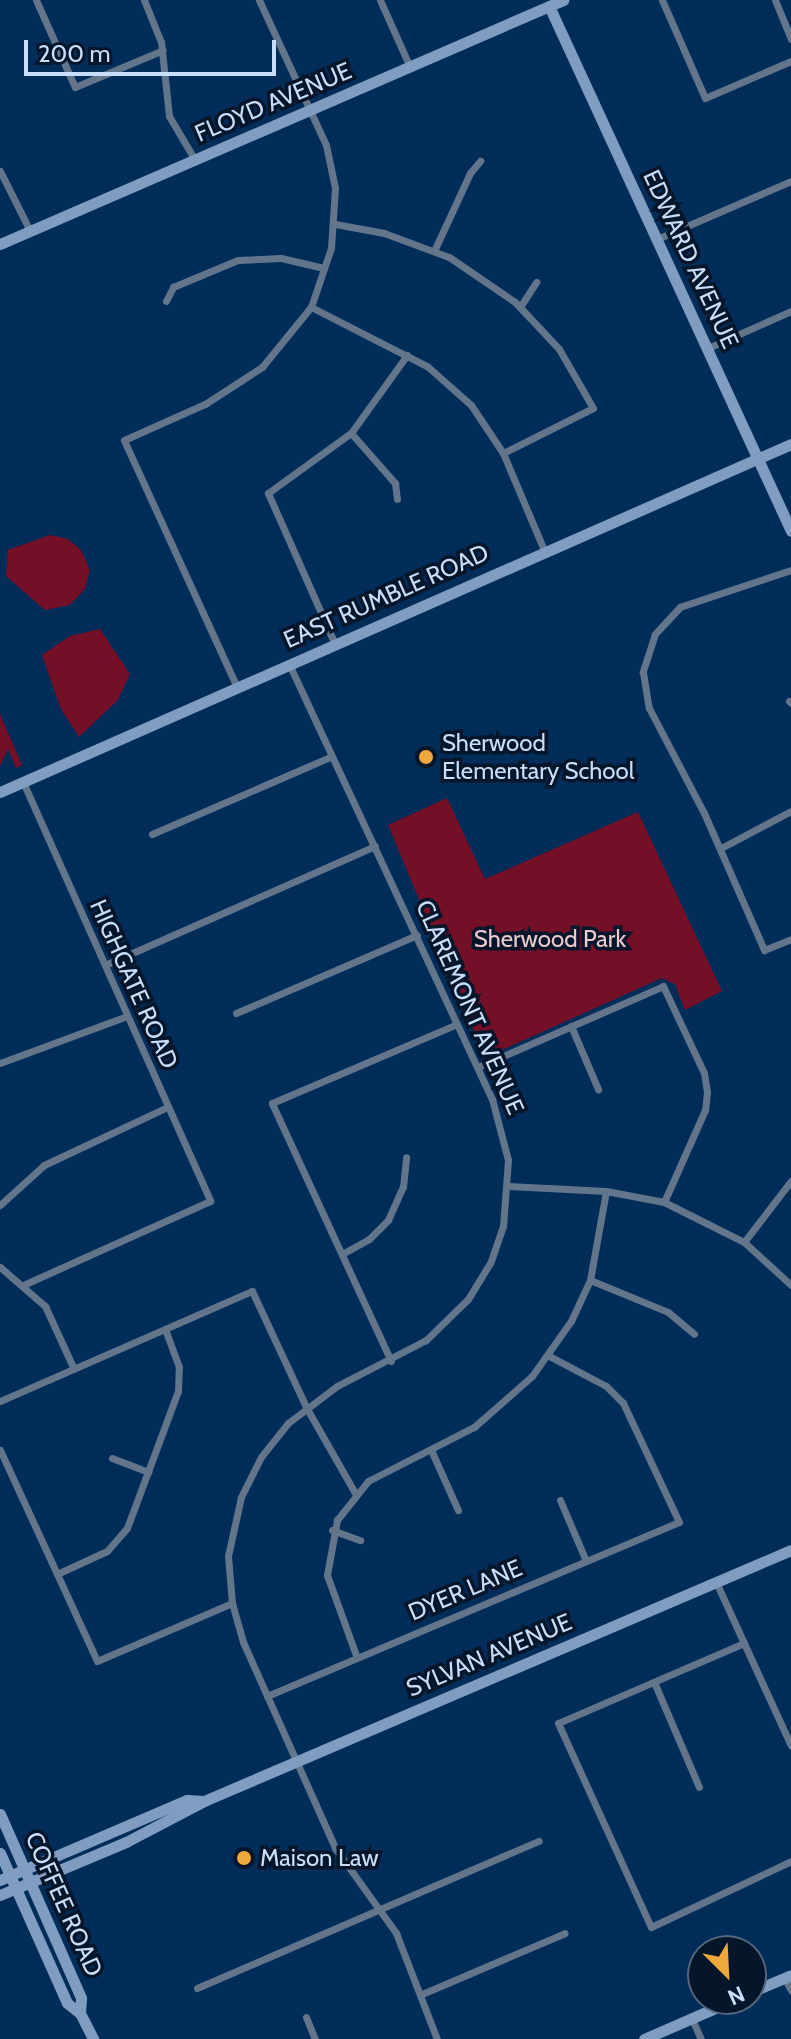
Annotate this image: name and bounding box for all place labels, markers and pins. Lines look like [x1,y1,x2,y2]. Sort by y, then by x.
place label: Sherwood Elementary School [442,729,634,785]
marker: Sherwood Elementary School [417,748,435,766]
place label: Maison Law [260,1844,379,1872]
marker: Maison Law [235,1849,253,1867]

